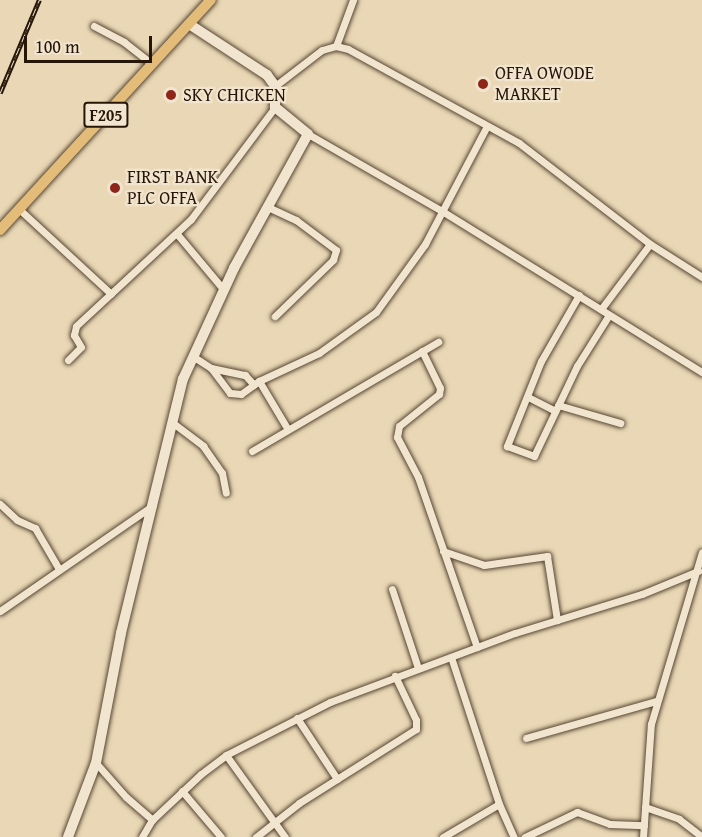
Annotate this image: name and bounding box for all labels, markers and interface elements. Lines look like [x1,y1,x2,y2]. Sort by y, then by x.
scale bar [27,24,154,62]
text: 100 m [35,33,80,60]
place label: OFFA OWODE MARKET [495,63,594,106]
marker: OFFA OWODE MARKET [476,77,490,91]
place label: SKY CHICKEN [183,84,286,106]
marker: SKY CHICKEN [164,88,178,102]
road number: F205 [82,102,130,128]
place label: FIRST BANK PLC OFFA [127,167,218,210]
marker: FIRST BANK PLC OFFA [108,181,122,195]

